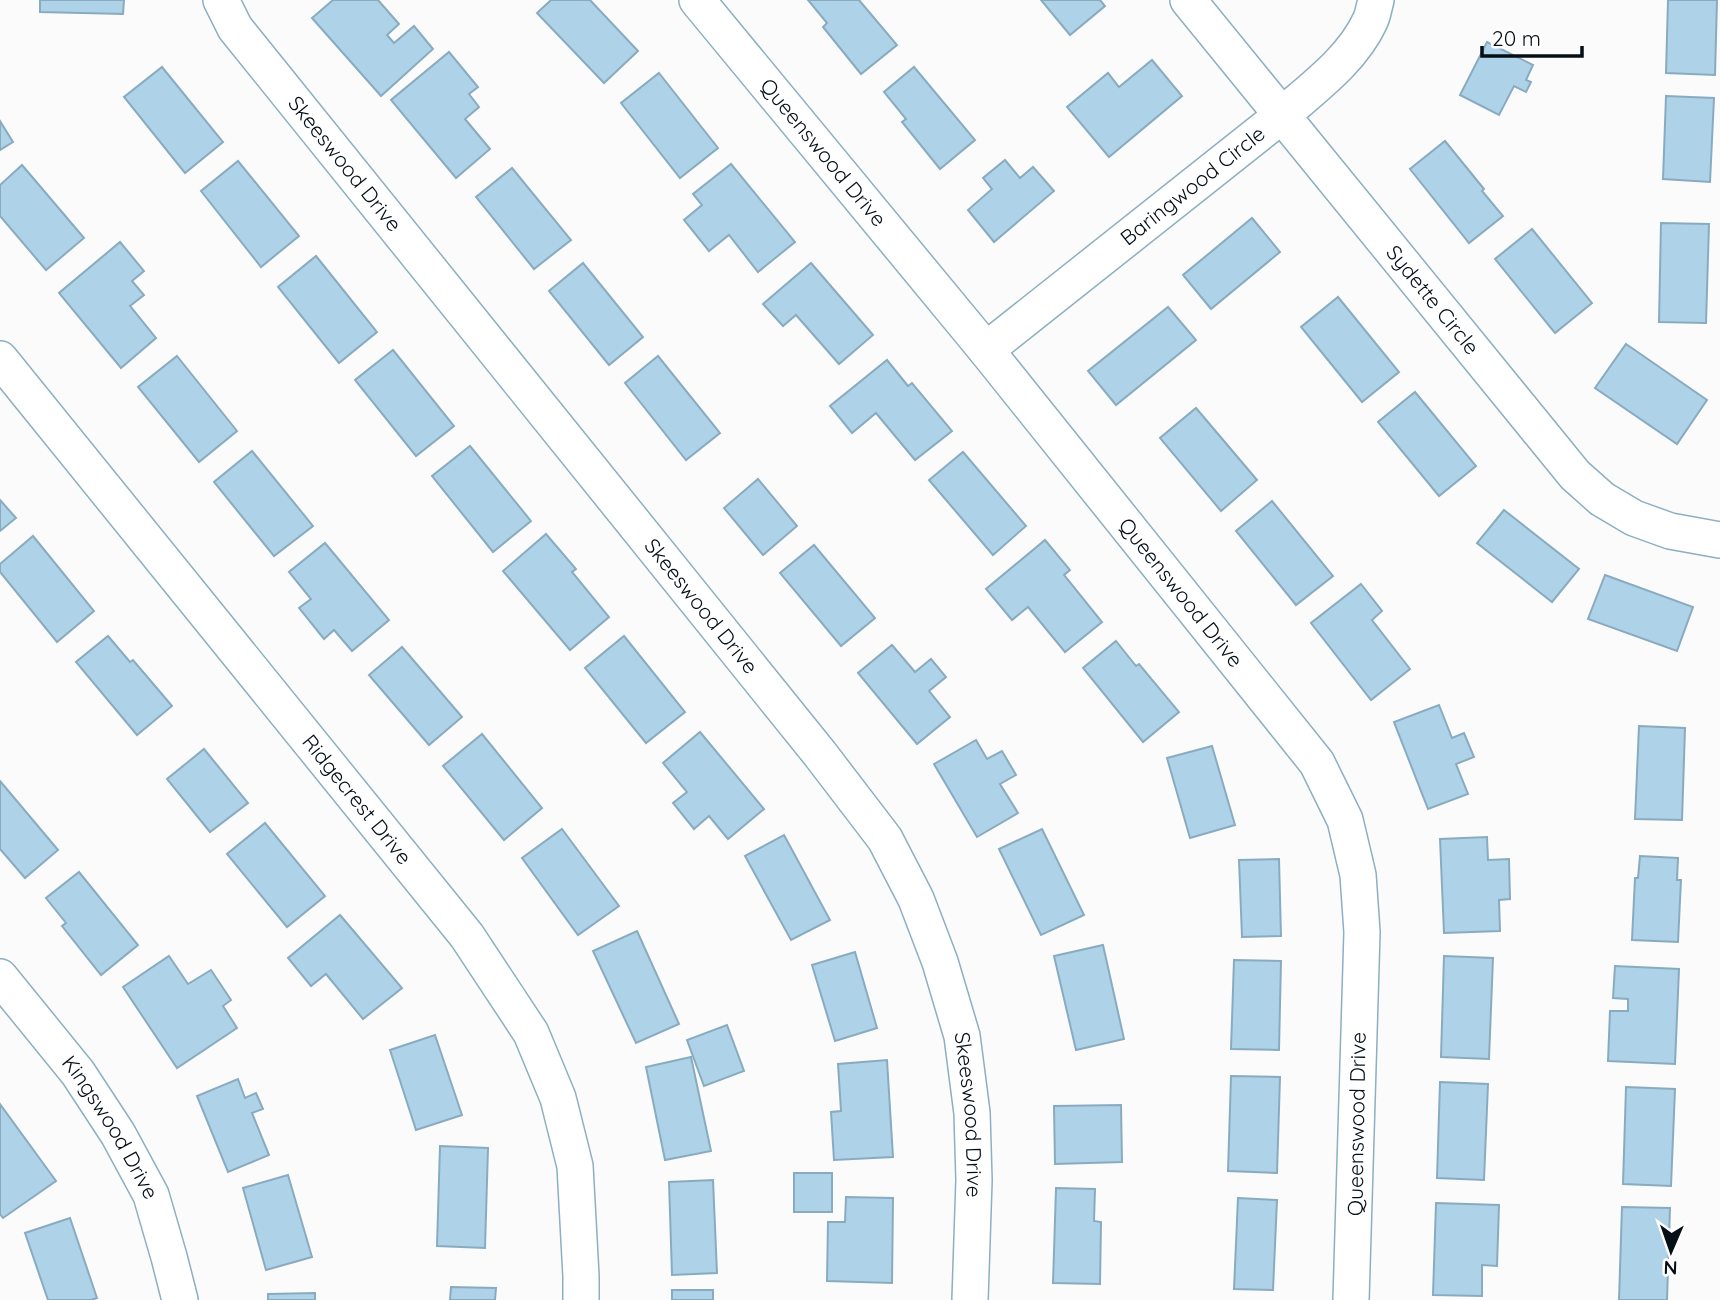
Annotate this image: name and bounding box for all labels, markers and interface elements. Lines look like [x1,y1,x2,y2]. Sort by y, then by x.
scale bar [1482,14,1582,58]
text: 20 m [1492,25,1541,51]
street label: Queenswood Drive [755,73,893,231]
street label: Skeeswood Drive [283,90,408,236]
street label: Baringwood Circle [1115,120,1270,250]
street label: Sydette Circle [1381,240,1485,359]
street label: Queenswood Drive [1114,512,1249,672]
street label: Skeeswood Drive [639,533,764,679]
street label: Ridgecrest Drive [297,729,418,869]
street label: Skeeswood Drive [950,1030,988,1198]
street label: Queenswood Drive [1341,1032,1371,1216]
street label: Kingswood Drive [57,1050,165,1203]
north arrow [1636,1216,1706,1286]
text: N [1663,1256,1678,1280]

